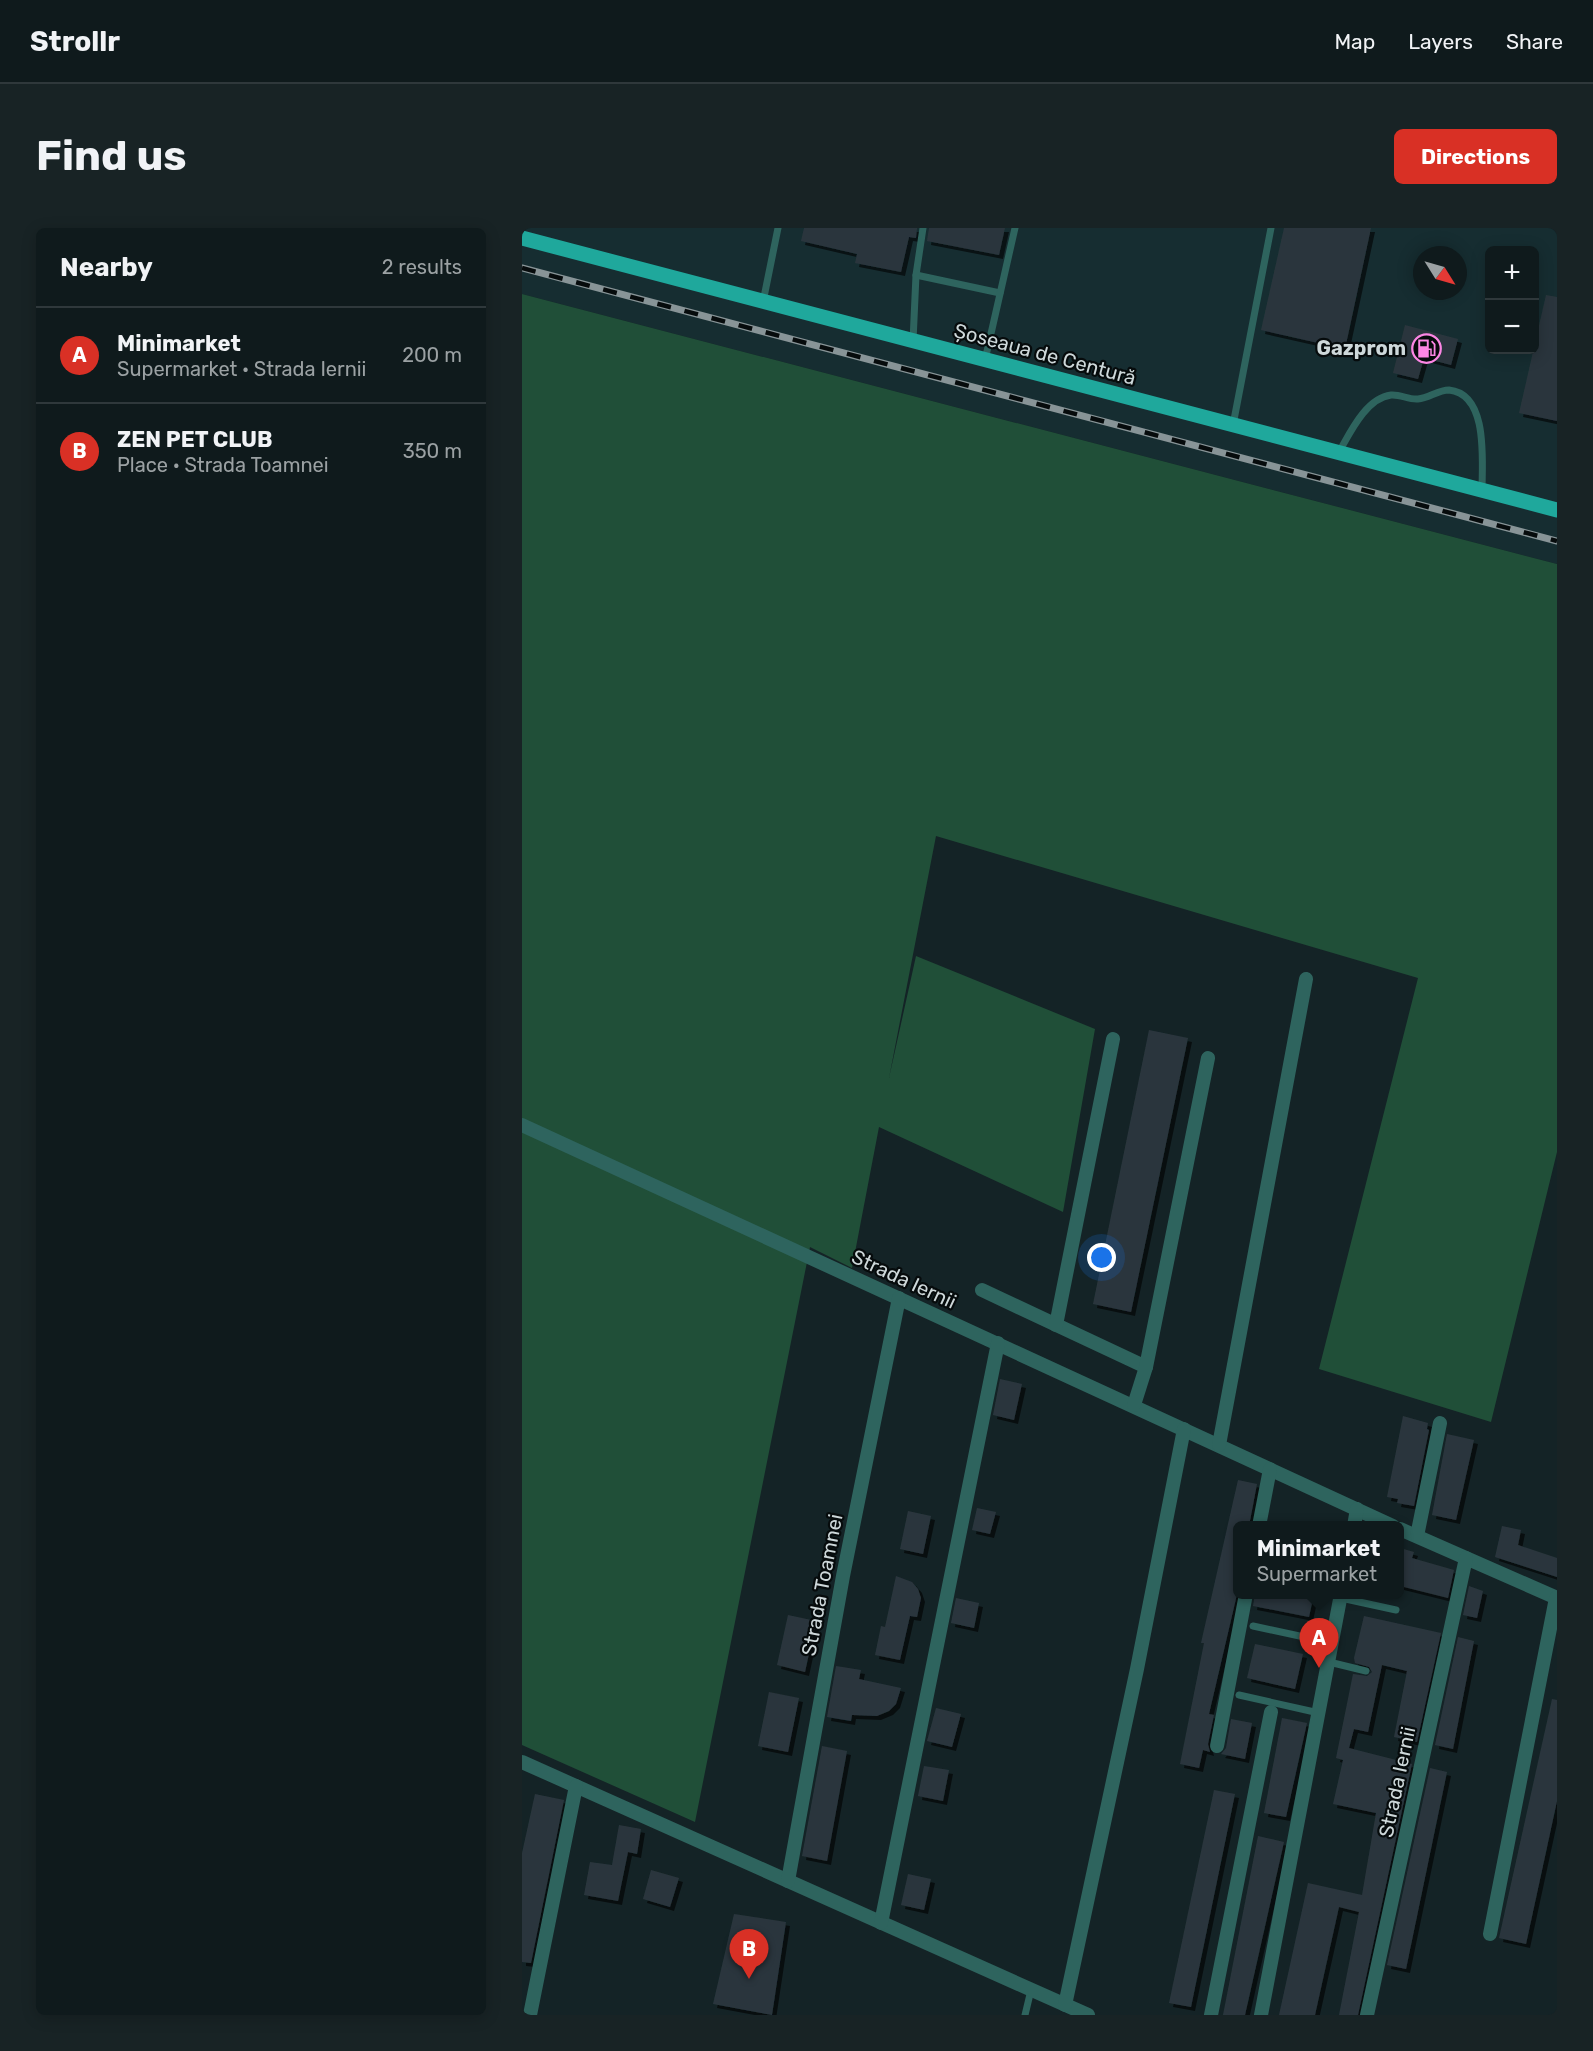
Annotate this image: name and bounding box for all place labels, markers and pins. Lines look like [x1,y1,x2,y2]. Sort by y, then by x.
fuel station icon: Gazprom [1411,332,1443,364]
place label: Gazprom [1317,336,1406,360]
pin: A [1300,1618,1338,1668]
pin: B [730,1930,768,1979]

